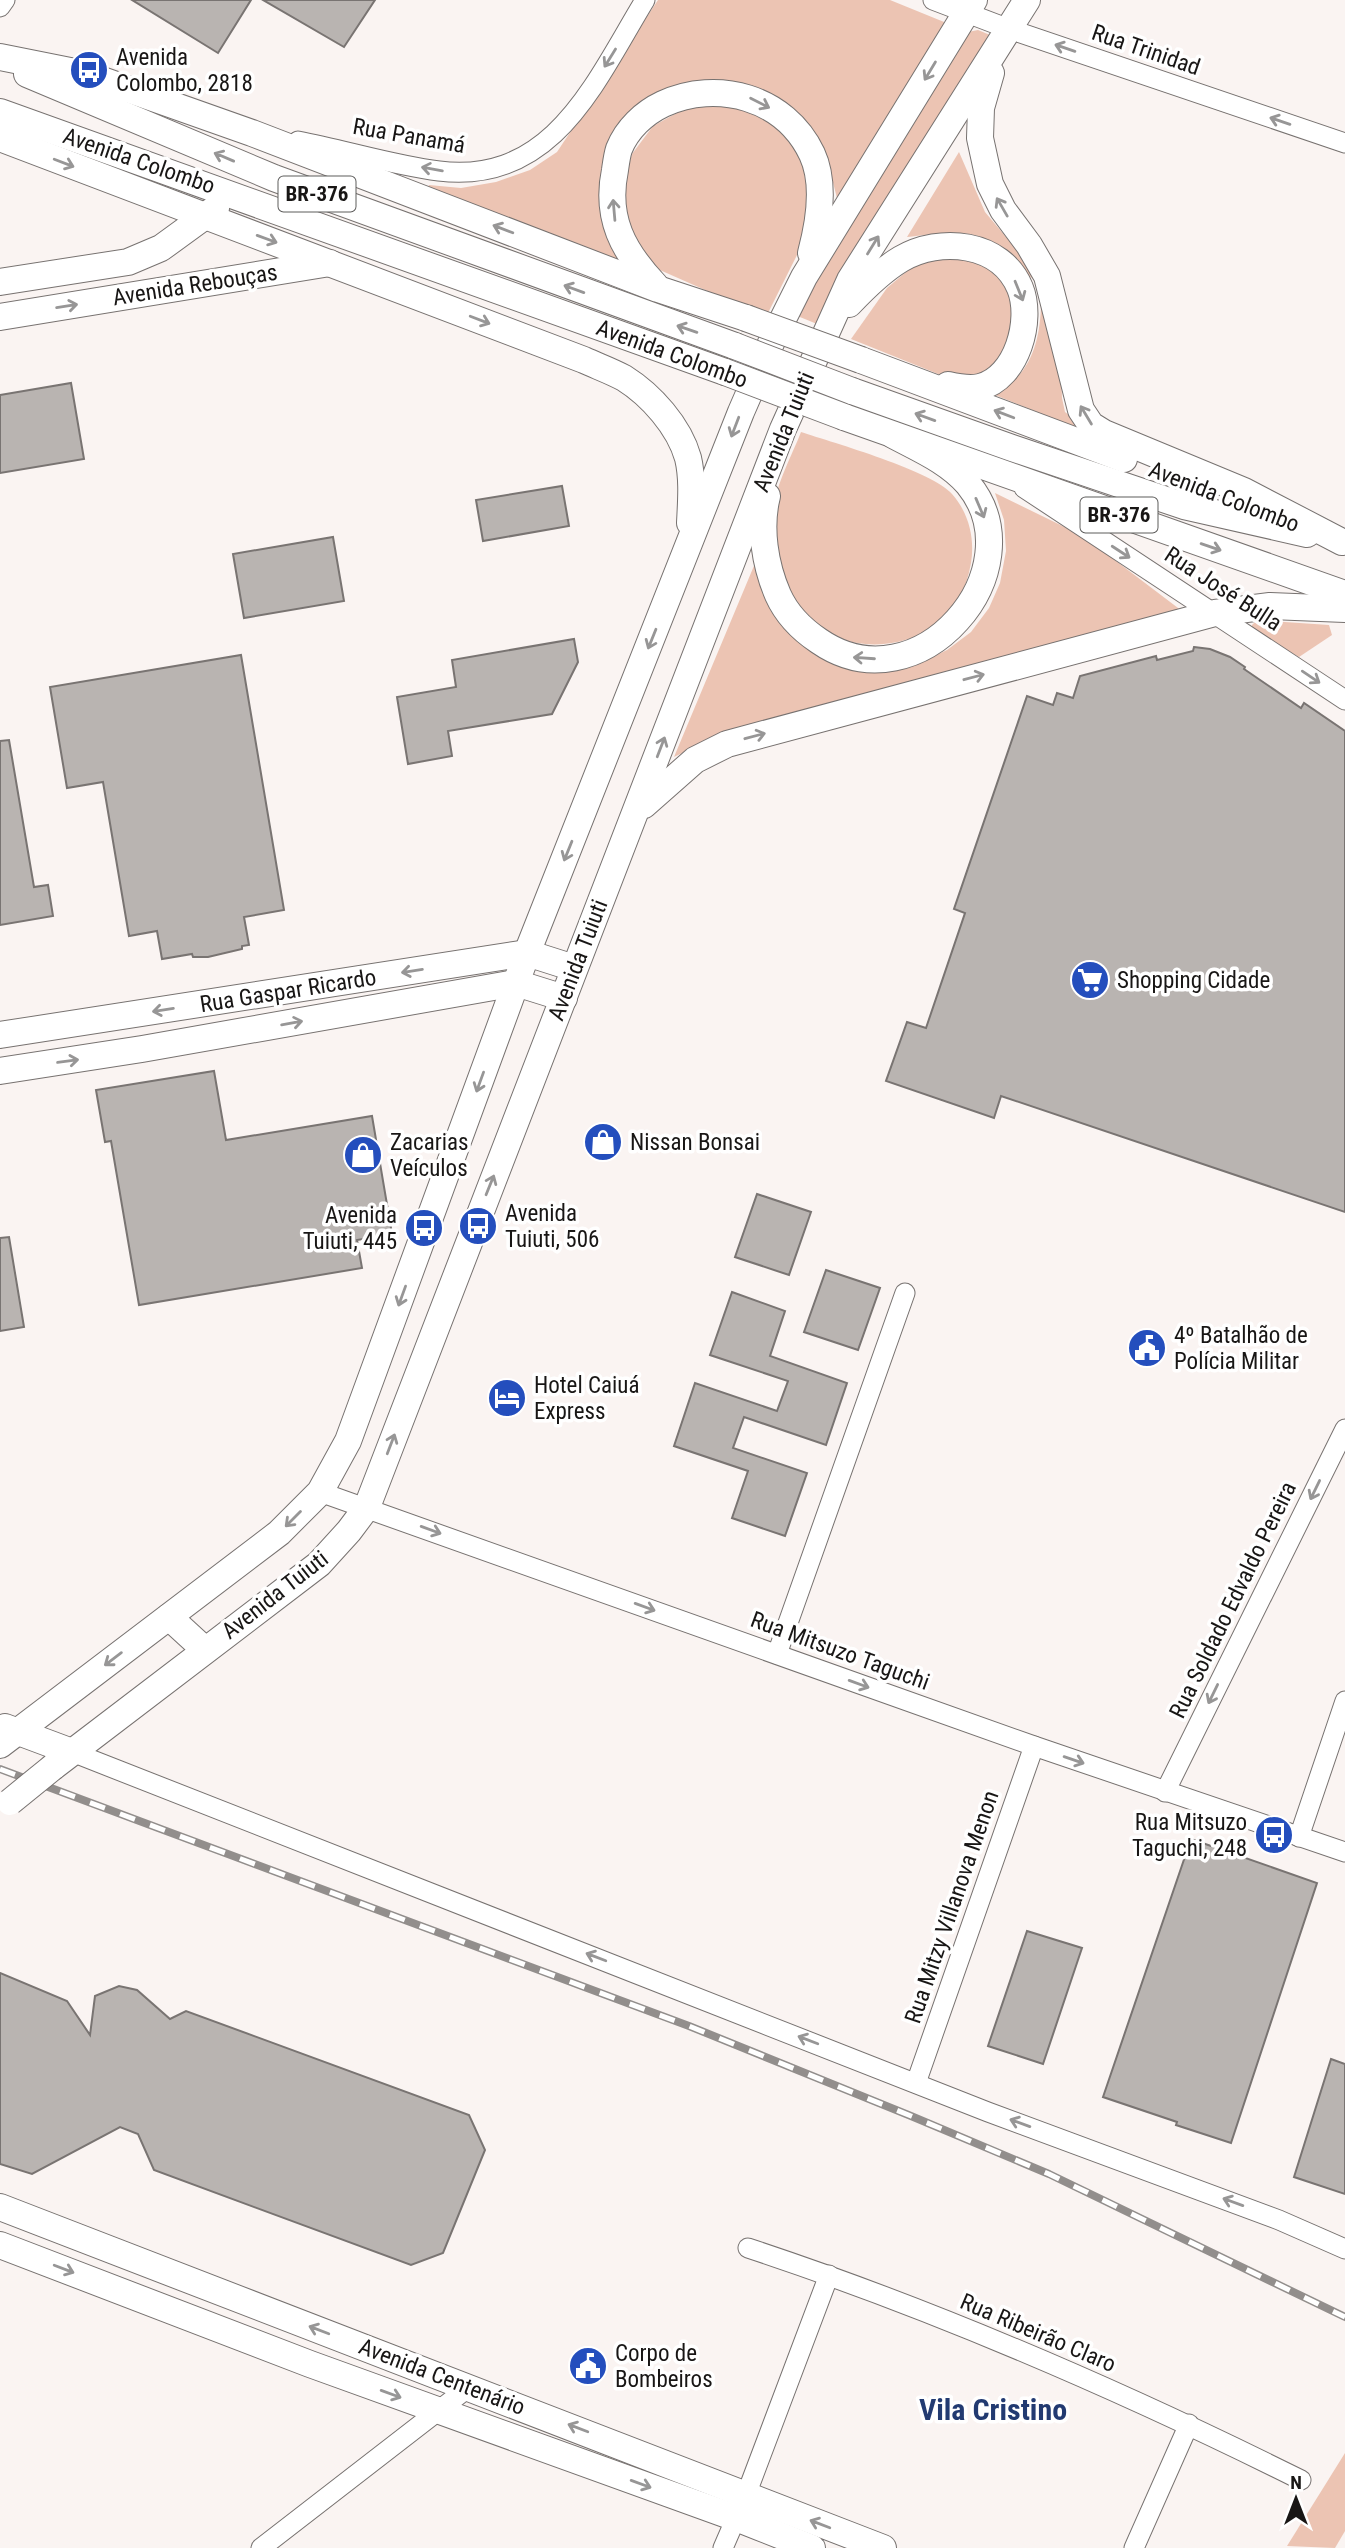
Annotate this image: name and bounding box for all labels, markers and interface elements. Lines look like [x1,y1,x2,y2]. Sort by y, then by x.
street label: Rua Trinidad [1088,19,1204,81]
one-way arrow [1054,41,1076,53]
place label: Avenida Colombo, 2818 [116,44,253,97]
one-way arrow [602,48,616,68]
bus stop icon: Avenida Colombo, 2818 [68,49,110,91]
one-way arrow [923,61,937,81]
one-way arrow [749,97,770,111]
street label: Rua Panamá [351,113,467,159]
one-way arrow [1270,114,1292,126]
street label: Avenida Colombo [59,122,219,200]
one-way arrow [214,150,235,163]
one-way arrow [52,157,74,170]
one-way arrow [421,162,444,175]
road number: BR-376 [278,176,356,212]
one-way arrow [995,198,1009,218]
one-way arrow [607,199,620,222]
one-way arrow [492,222,514,235]
one-way arrow [256,234,278,246]
one-way arrow [866,235,880,255]
street label: Avenida Rebouças [111,259,279,311]
one-way arrow [1014,280,1027,301]
one-way arrow [564,282,586,294]
one-way arrow [55,299,78,312]
street label: Avenida Colombo [593,314,751,394]
one-way arrow [468,315,490,327]
one-way arrow [676,322,698,334]
street label: Avenida Tuiuti [748,368,820,496]
one-way arrow [993,406,1015,419]
one-way arrow [1079,406,1093,426]
one-way arrow [914,410,936,422]
one-way arrow [727,416,740,438]
street label: Avenida Colombo [1145,456,1303,538]
one-way arrow [975,497,988,518]
road number: BR-376 [1080,498,1158,532]
street label: Rua José Bulla [1159,541,1287,637]
one-way arrow [1200,542,1222,554]
one-way arrow [1111,544,1130,559]
one-way arrow [644,628,657,650]
one-way arrow [853,651,876,664]
one-way arrow [963,670,985,683]
one-way arrow [1301,670,1320,684]
one-way arrow [743,729,766,742]
one-way arrow [656,737,669,758]
one-way arrow [560,839,573,861]
street label: Avenida Tuiuti [543,896,613,1024]
supermarket icon: Shopping Cidade [1069,959,1111,1001]
street label: Rua Gaspar Ricardo [198,964,378,1018]
one-way arrow [401,965,424,978]
place label: Shopping Cidade [1117,967,1270,994]
one-way arrow [152,1004,174,1017]
one-way arrow [280,1015,303,1029]
one-way arrow [56,1054,78,1067]
one-way arrow [473,1071,486,1093]
shop icon: Nissan Bonsai [582,1121,624,1163]
place label: Zacarias Veículos [390,1129,468,1182]
place label: Nissan Bonsai [630,1129,760,1156]
shop icon: Zacarias Veículos [342,1134,384,1176]
one-way arrow [484,1175,497,1197]
place label: Avenida Tuiuti, 506 [505,1200,599,1253]
place label: Avenida Tuiuti, 445 [303,1202,397,1255]
bus stop icon: Avenida Tuiuti, 506 [457,1205,499,1247]
bus stop icon: Avenida Tuiuti, 445 [403,1207,445,1249]
one-way arrow [395,1284,407,1306]
place label: 4º Batalhão de Polícia Militar [1174,1322,1308,1375]
public building icon: 4º Batalhão de Polícia Militar [1126,1327,1168,1369]
place label: Hotel Caiuá Express [534,1372,639,1425]
hotel icon: Hotel Caiuá Express [486,1377,528,1419]
one-way arrow [386,1433,398,1455]
street label: Rua Soldado Edvaldo Pereira [1164,1477,1302,1723]
one-way arrow [1307,1479,1321,1500]
one-way arrow [284,1511,301,1528]
one-way arrow [420,1525,442,1537]
street label: Avenida Tuiuti [217,1545,333,1645]
one-way arrow [634,1602,656,1614]
street label: Rua Mitsuzo Taguchi [747,1606,933,1696]
one-way arrow [104,1652,123,1666]
one-way arrow [848,1679,870,1691]
one-way arrow [1206,1683,1220,1704]
one-way arrow [1062,1755,1084,1767]
street label: Rua Mitzy Villanova Menon [899,1787,1005,2027]
place label: Rua Mitsuzo Taguchi, 248 [1132,1809,1247,1862]
bus stop icon: Rua Mitsuzo Taguchi, 248 [1253,1814,1295,1856]
one-way arrow [585,1950,607,1963]
one-way arrow [797,2033,819,2046]
one-way arrow [1009,2116,1031,2128]
one-way arrow [1222,2195,1244,2207]
one-way arrow [52,2264,74,2276]
street label: Rua Ribeirão Claro [956,2288,1120,2378]
one-way arrow [309,2323,331,2336]
street label: Avenida Centenário [355,2333,529,2421]
place label: Corpo de Bombeiros [615,2340,713,2393]
public building icon: Corpo de Bombeiros [567,2345,609,2387]
one-way arrow [379,2389,401,2401]
district label: Vila Cristino [919,2392,1067,2427]
one-way arrow [567,2421,589,2434]
north arrow [1261,2464,1331,2534]
text: N [1290,2471,1302,2494]
one-way arrow [629,2479,651,2491]
one-way arrow [809,2516,831,2529]

